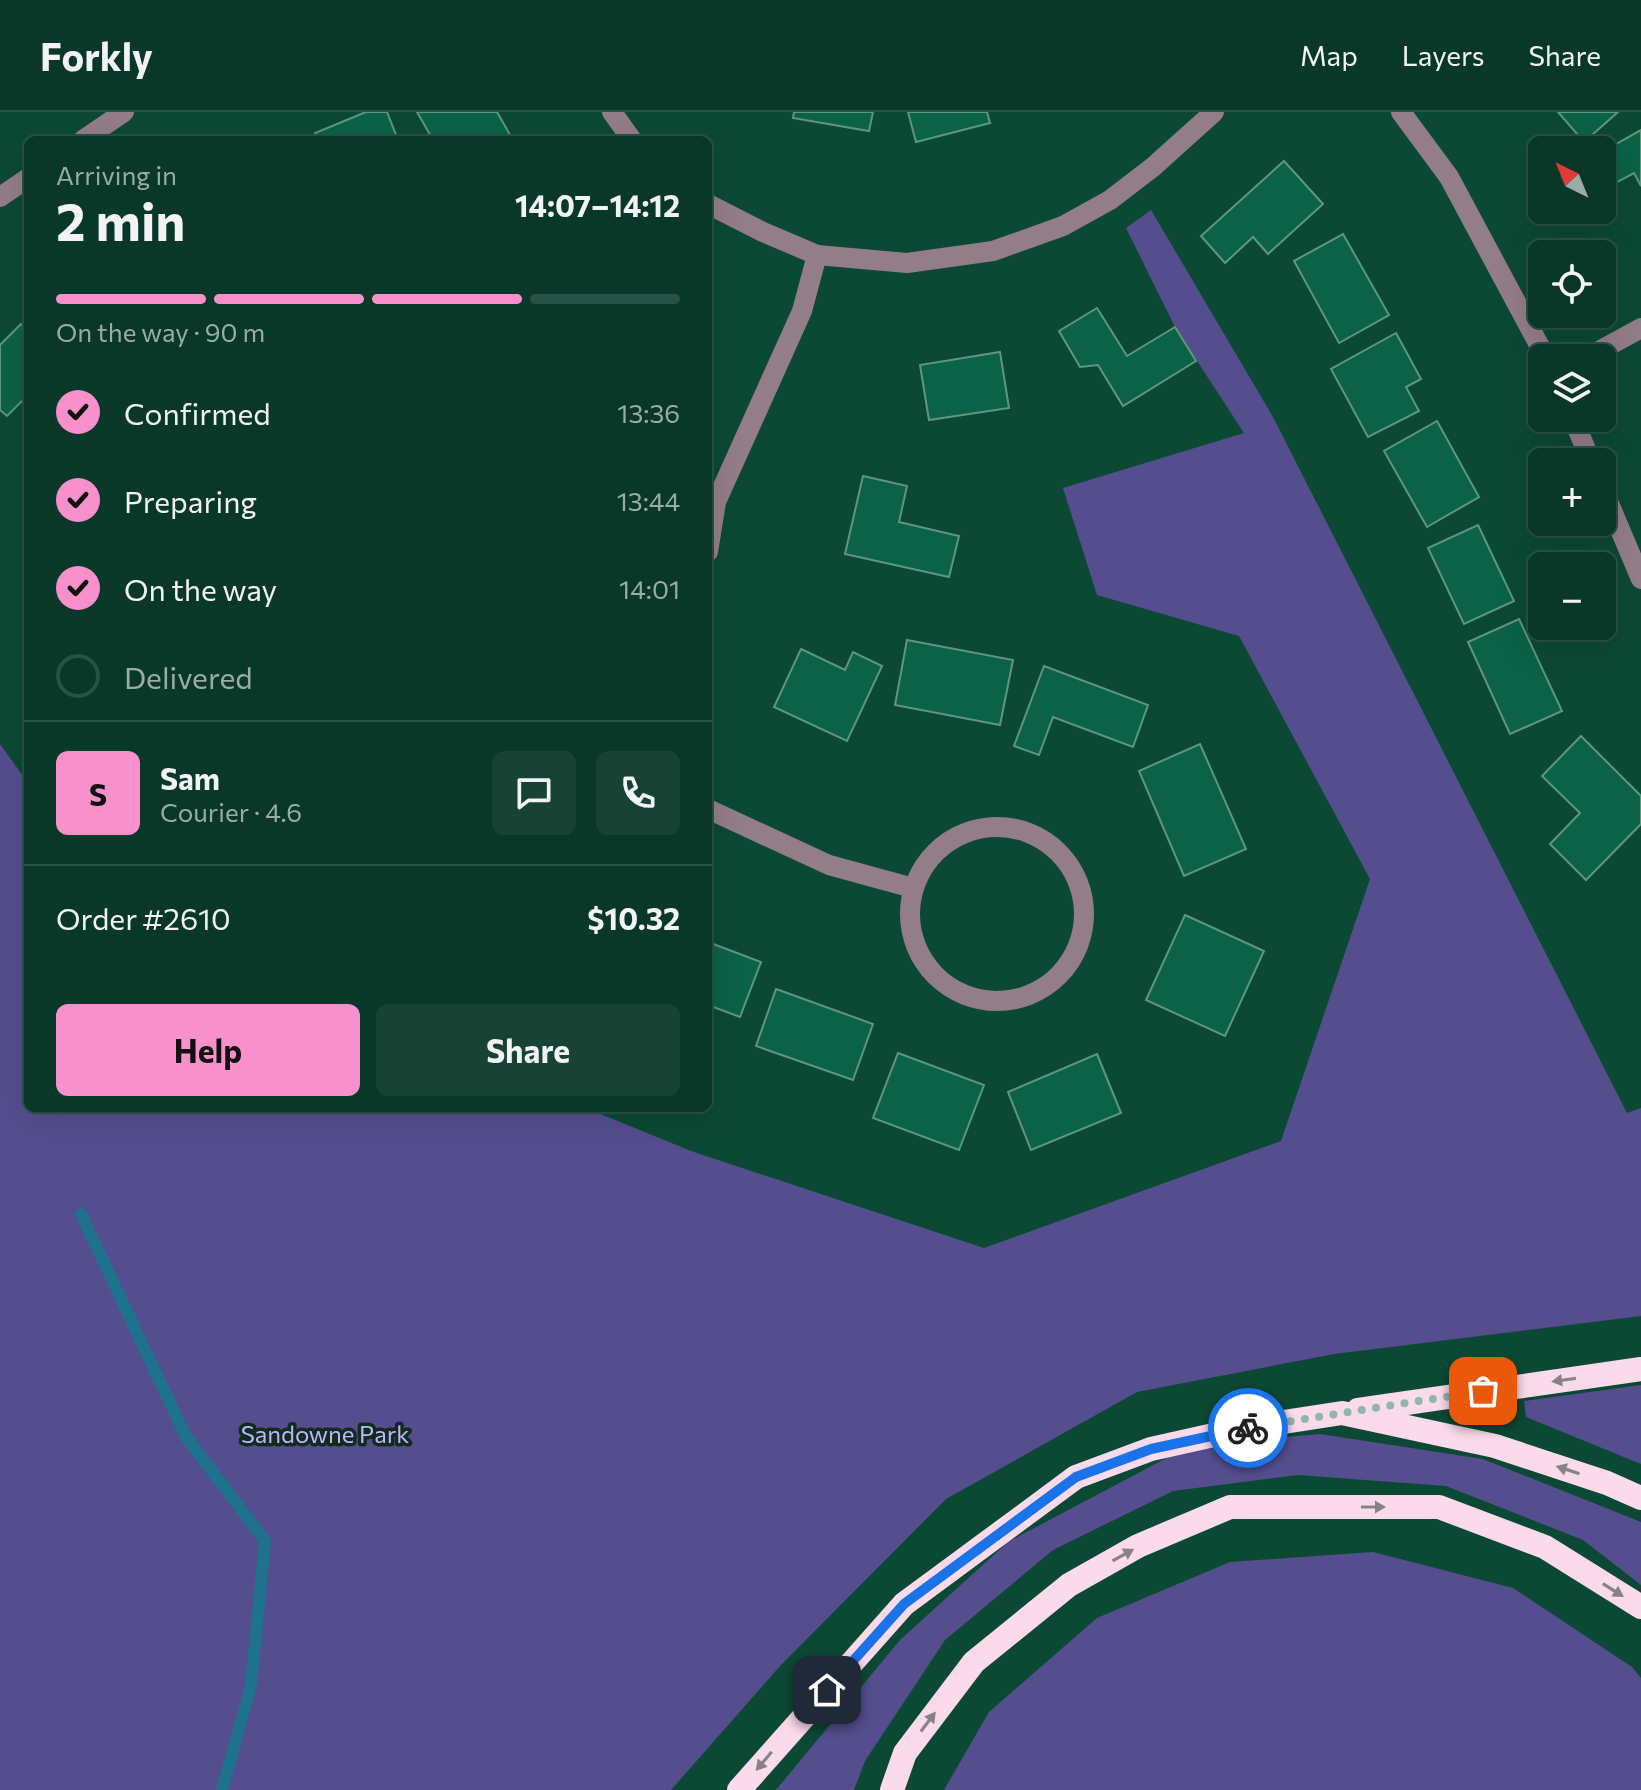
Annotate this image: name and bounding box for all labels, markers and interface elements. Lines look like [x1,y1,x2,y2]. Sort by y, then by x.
text: Forkly [40,32,153,79]
text: Map [1300,38,1358,72]
text: Layers [1402,38,1484,72]
text: Share [1528,38,1601,72]
north arrow [1528,136,1616,224]
map controls [1528,136,1616,640]
text: Arriving in [56,159,177,190]
text: 14:07–14:12 [515,186,680,223]
text: 2 min [56,188,185,252]
button: locate [1528,240,1616,328]
text: On the way · 90 m [56,316,265,347]
button: layers [1528,344,1616,432]
icon: check [56,390,100,434]
text: Confirmed [124,394,271,431]
text: 13:36 [617,397,680,428]
button: + [1528,448,1616,536]
icon: check [56,478,100,522]
text: Preparing [124,482,257,519]
text: 13:44 [617,485,680,516]
button: − [1528,552,1616,640]
icon: check [56,566,100,610]
text: On the way [124,570,277,607]
text: 14:01 [619,573,680,604]
text: Delivered [124,658,253,695]
button: chat [492,751,576,835]
button: phone [596,751,680,835]
text: Sam [160,759,220,796]
text: S [89,775,107,812]
text: Courier · 4.6 [160,796,302,827]
text: Order #2610 [56,899,231,936]
text: $10.32 [587,899,680,936]
button: Help [56,1004,360,1096]
button: Share [376,1004,680,1096]
pin [1449,1357,1517,1425]
icon: bag [1461,1369,1505,1413]
one-way arrow [1551,1374,1576,1387]
courier [1208,1388,1288,1468]
icon: bike [1226,1406,1270,1450]
park label: Sandowne Park [241,1419,409,1448]
one-way arrow [1556,1463,1580,1476]
one-way arrow [1361,1501,1386,1513]
one-way arrow [1112,1548,1134,1562]
one-way arrow [1602,1582,1624,1596]
pin [793,1656,861,1724]
icon: home [805,1668,849,1712]
one-way arrow [919,1712,935,1732]
one-way arrow [756,1750,773,1770]

